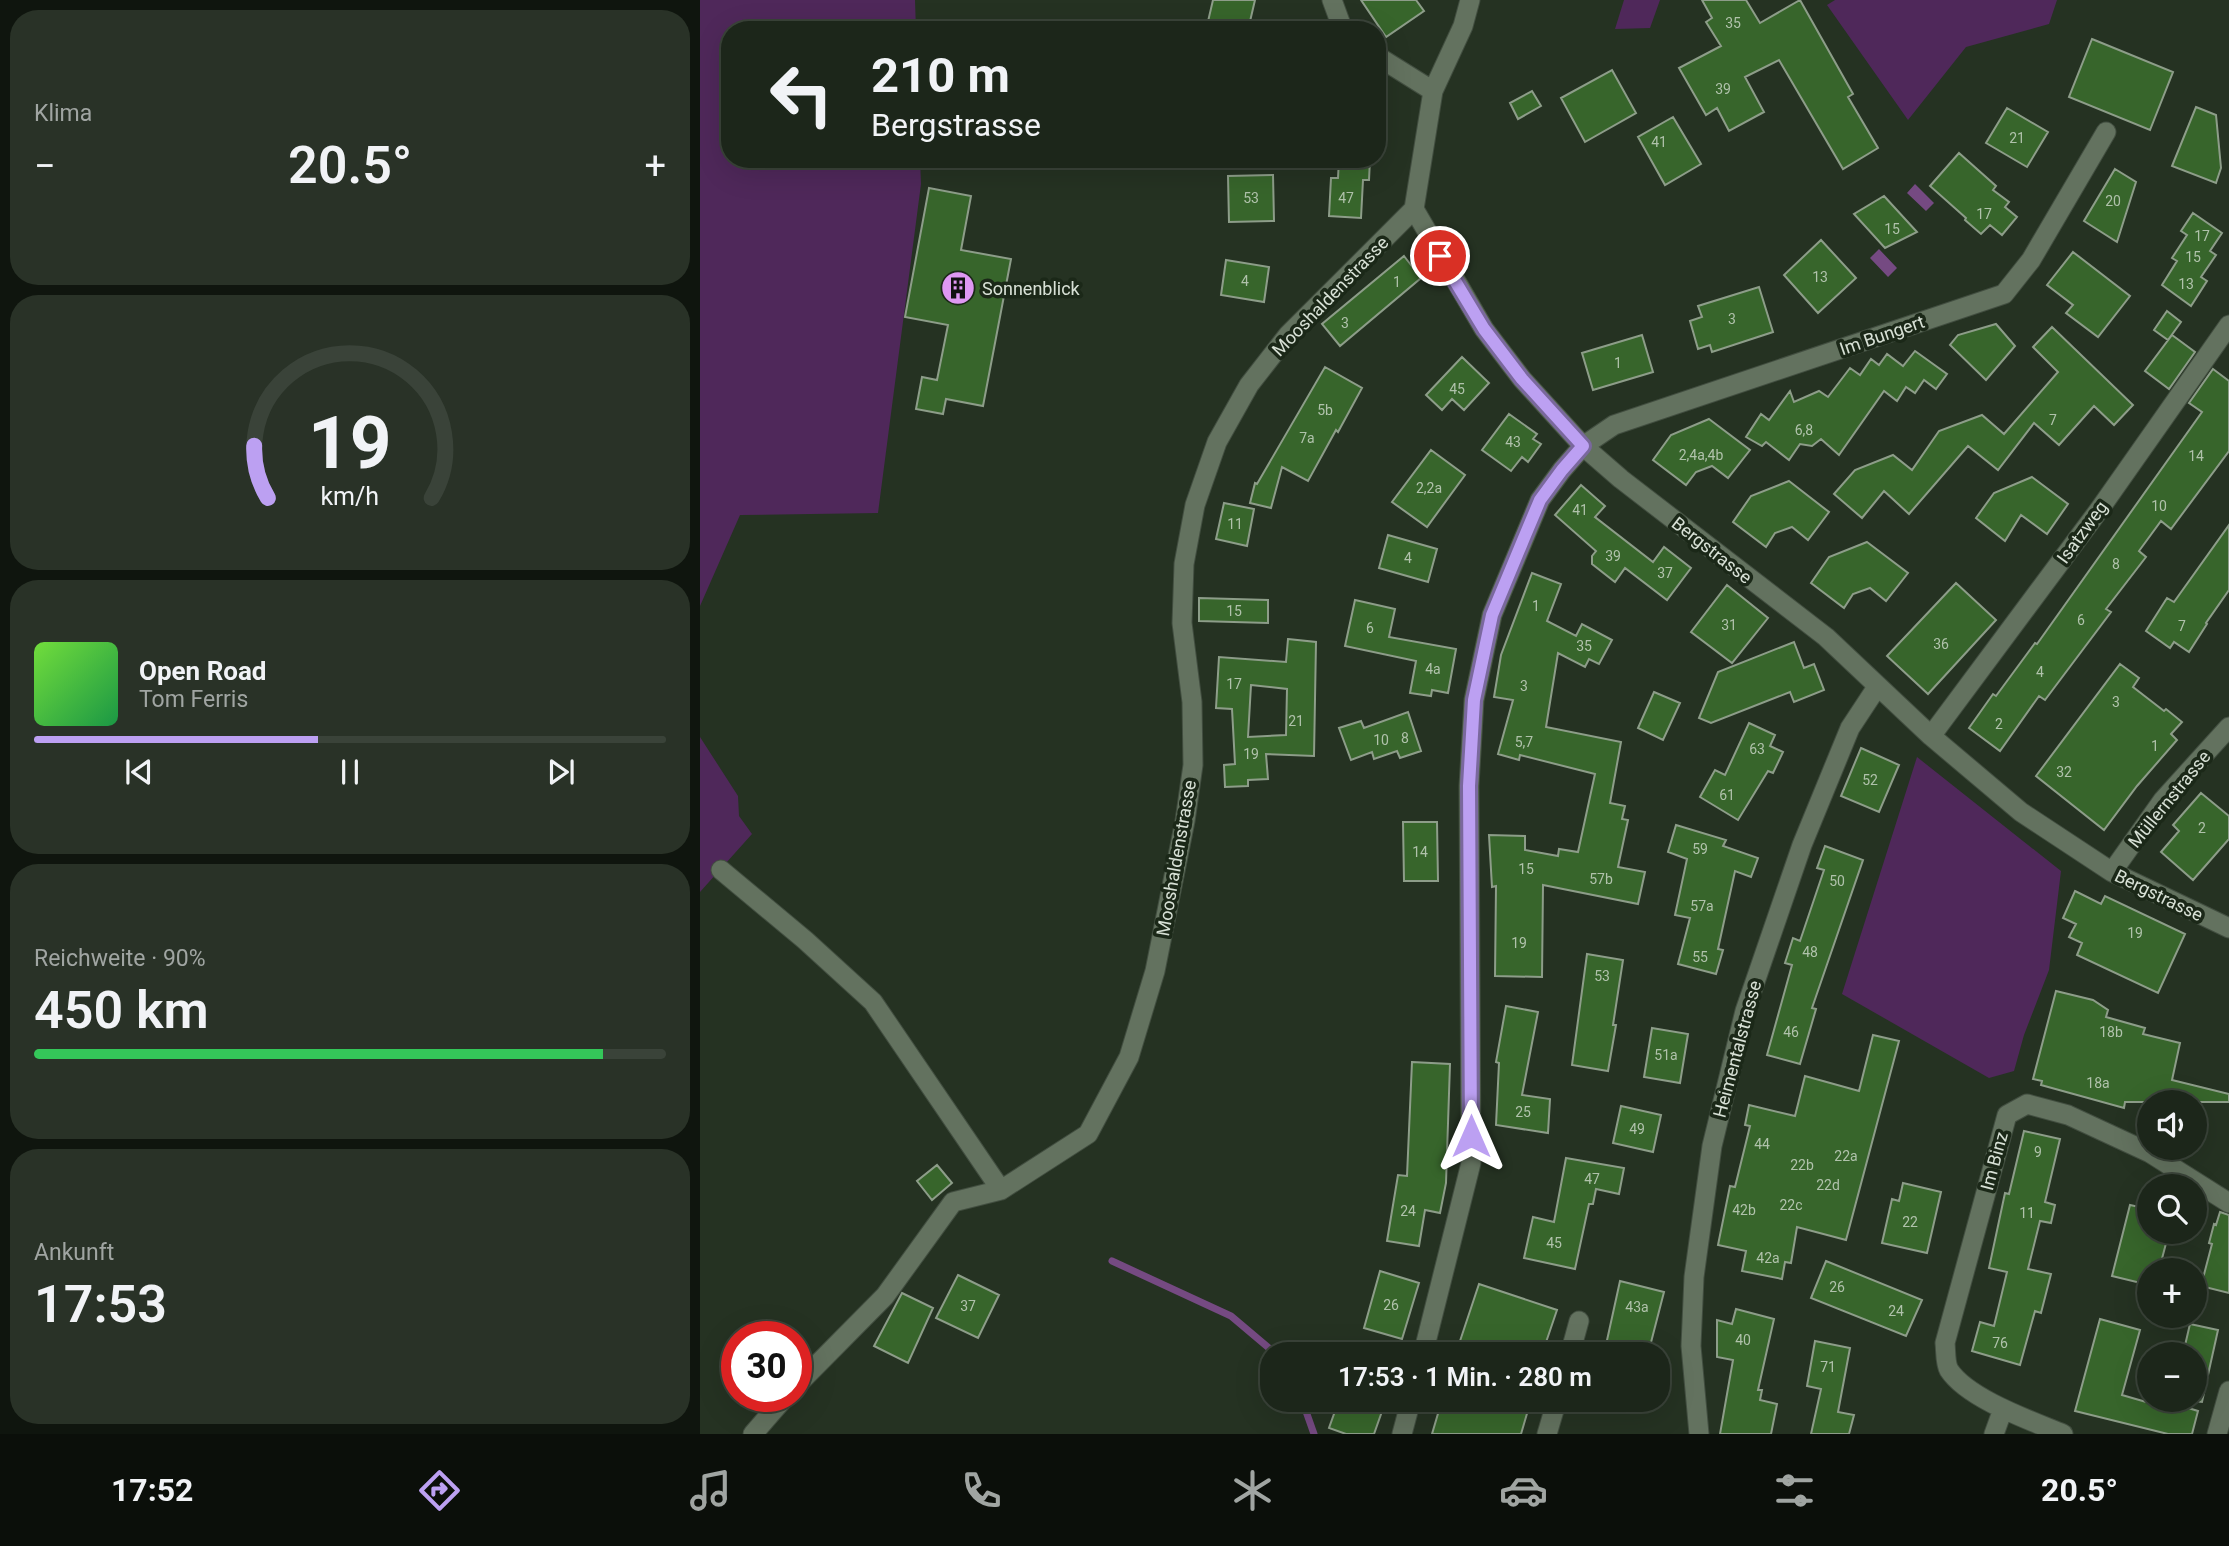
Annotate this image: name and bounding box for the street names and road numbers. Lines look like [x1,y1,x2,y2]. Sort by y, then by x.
street label: Mooshaldenstrasse [1268,232,1392,360]
street label: Im Bungert [1837,311,1927,359]
street label: Isatzweg [2052,497,2112,567]
street label: Bergstrasse [1668,512,1756,588]
street label: Müllernstrasse [2123,746,2215,852]
street label: Mooshaldenstrasse [1152,778,1200,938]
street label: Bergstrasse [2111,865,2207,925]
street label: Heimentalstrasse [1709,978,1765,1120]
street label: Im Binz [1976,1129,2012,1193]

